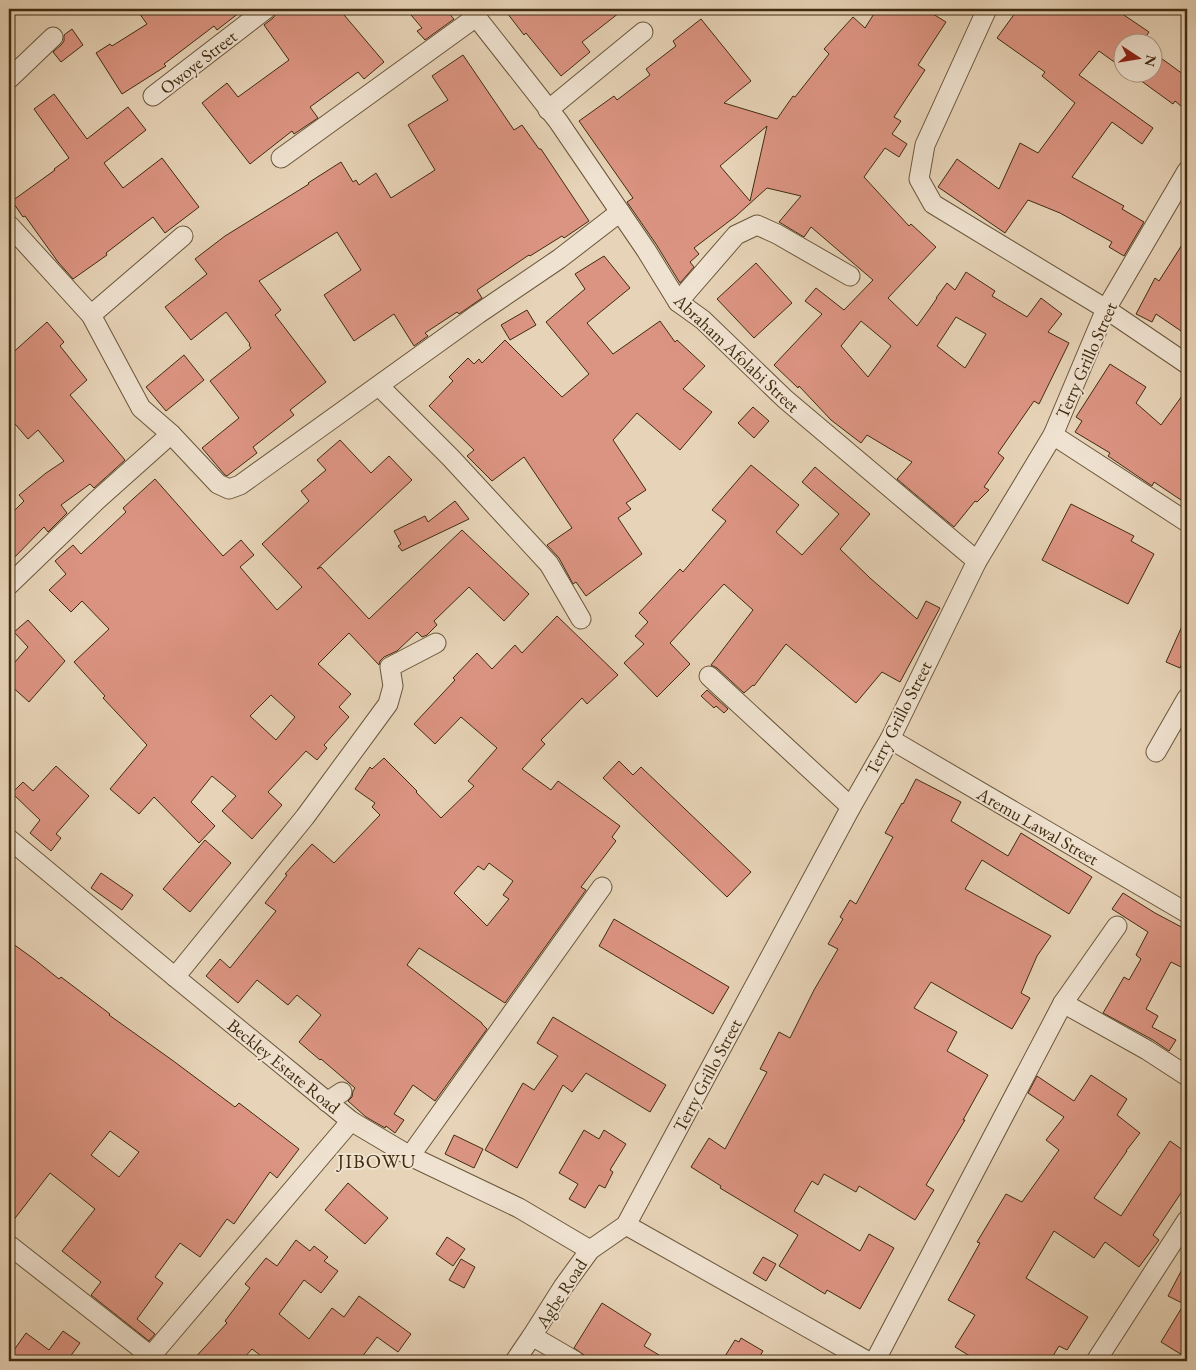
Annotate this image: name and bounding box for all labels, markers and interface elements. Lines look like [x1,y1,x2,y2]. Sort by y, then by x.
street label: Owoye Street [155,25,241,99]
north arrow [1114,32,1164,82]
text: N [1141,53,1161,69]
street label: Abraham Afolabi Street [669,288,805,417]
street label: Terry Grillo Street [1050,298,1122,422]
street label: Terry Grillo Street [859,657,937,779]
street label: Aremu Lawal Street [972,781,1103,870]
street label: Beckley Estate Road [223,1013,346,1119]
street label: Terry Grillo Street [668,1014,747,1136]
district label: JIBOWU [336,1148,416,1174]
street label: Agbe Road [530,1253,592,1333]

